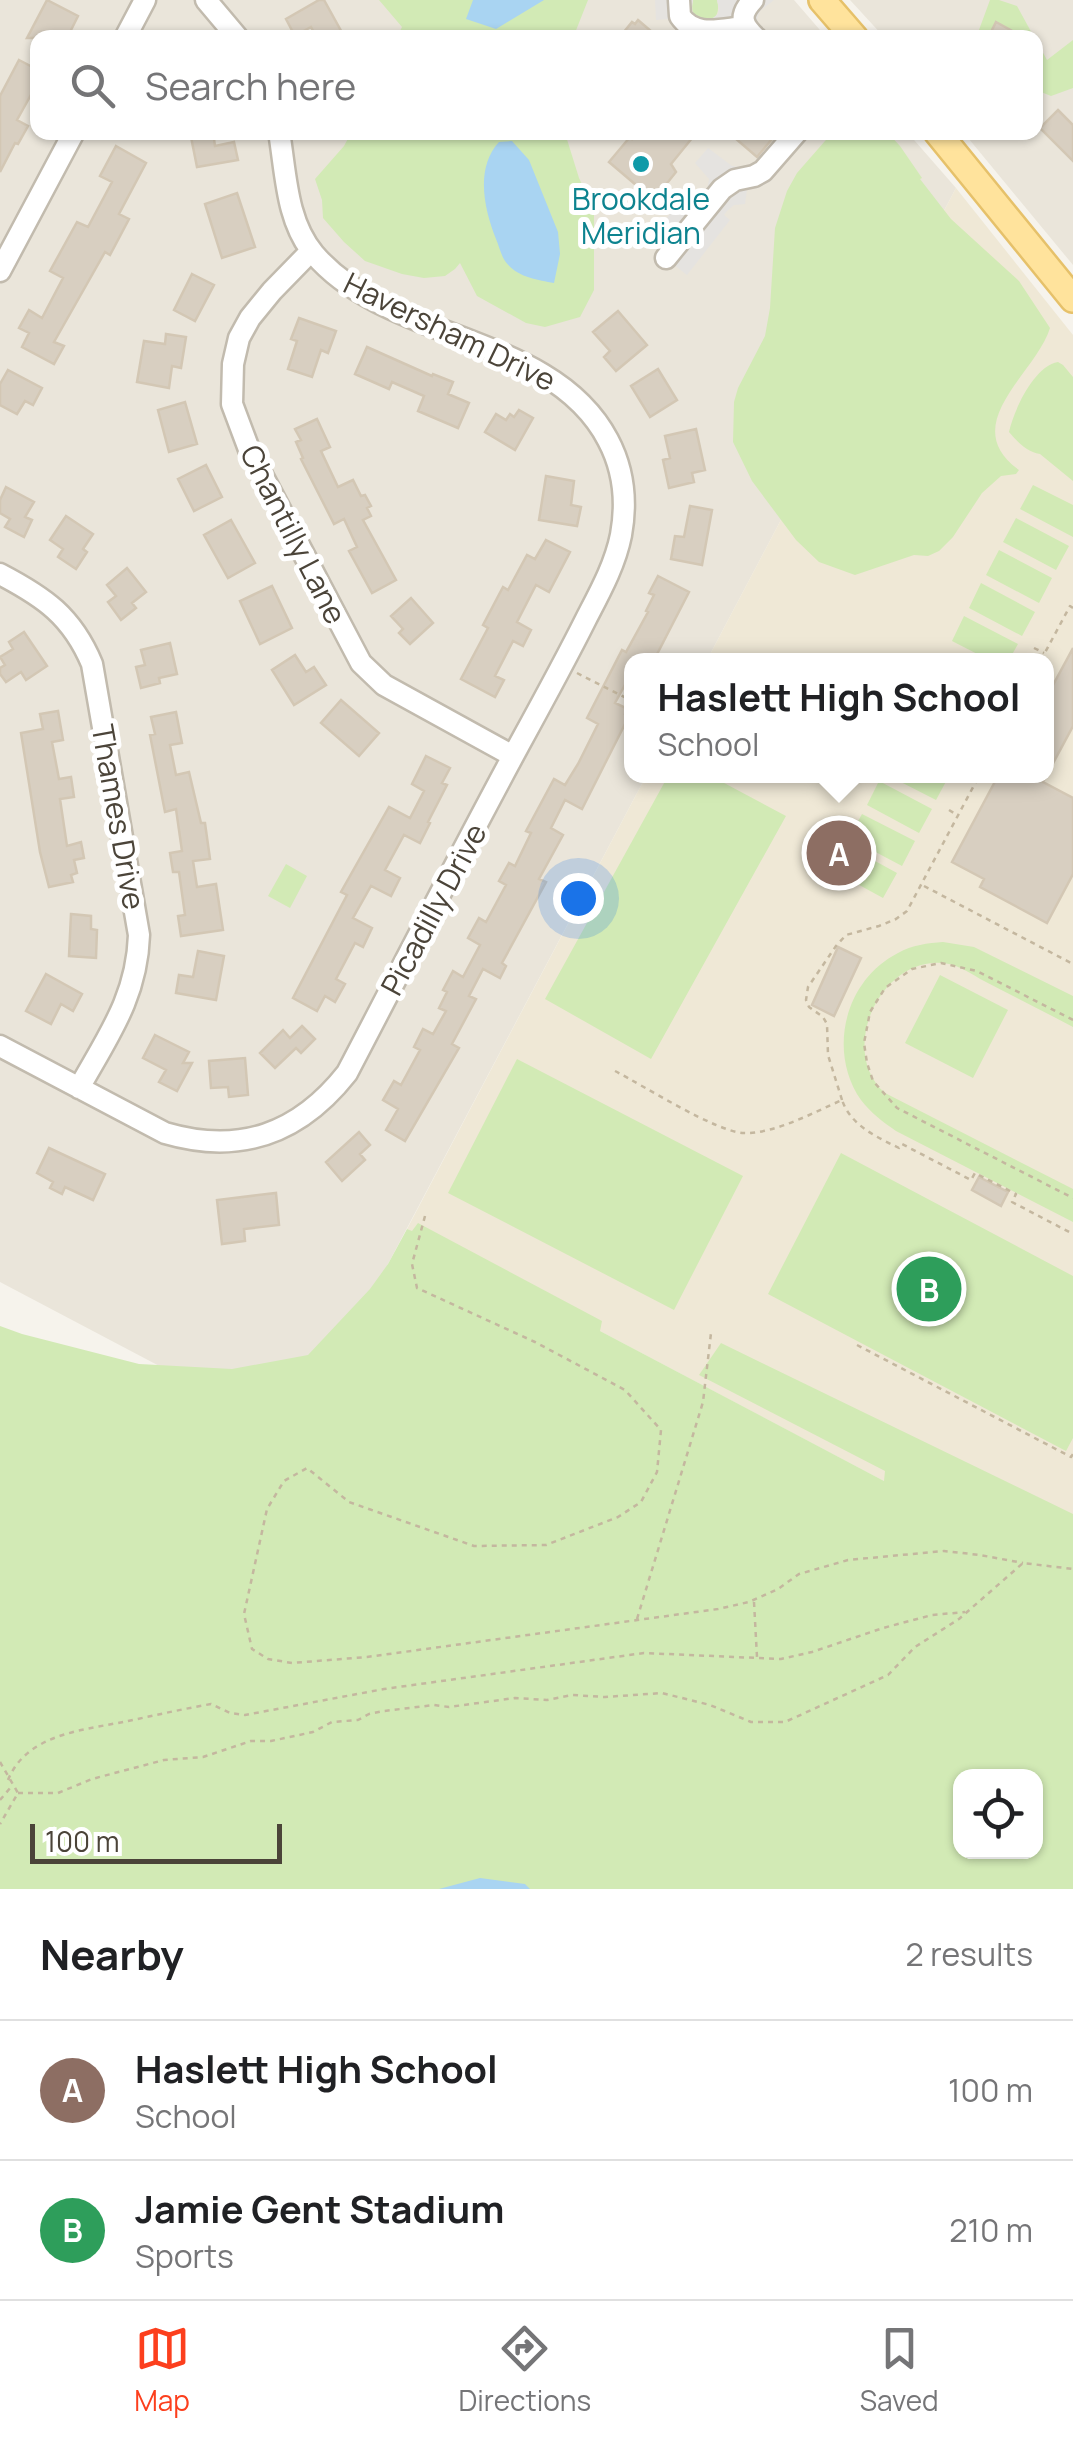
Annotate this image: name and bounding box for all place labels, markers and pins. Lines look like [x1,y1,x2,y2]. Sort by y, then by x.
marker: Brookdale Meridian [630,153,652,175]
place label: Brookdale Meridian [572,178,710,253]
pin: A [806,816,872,890]
pin: B [896,1252,962,1326]

